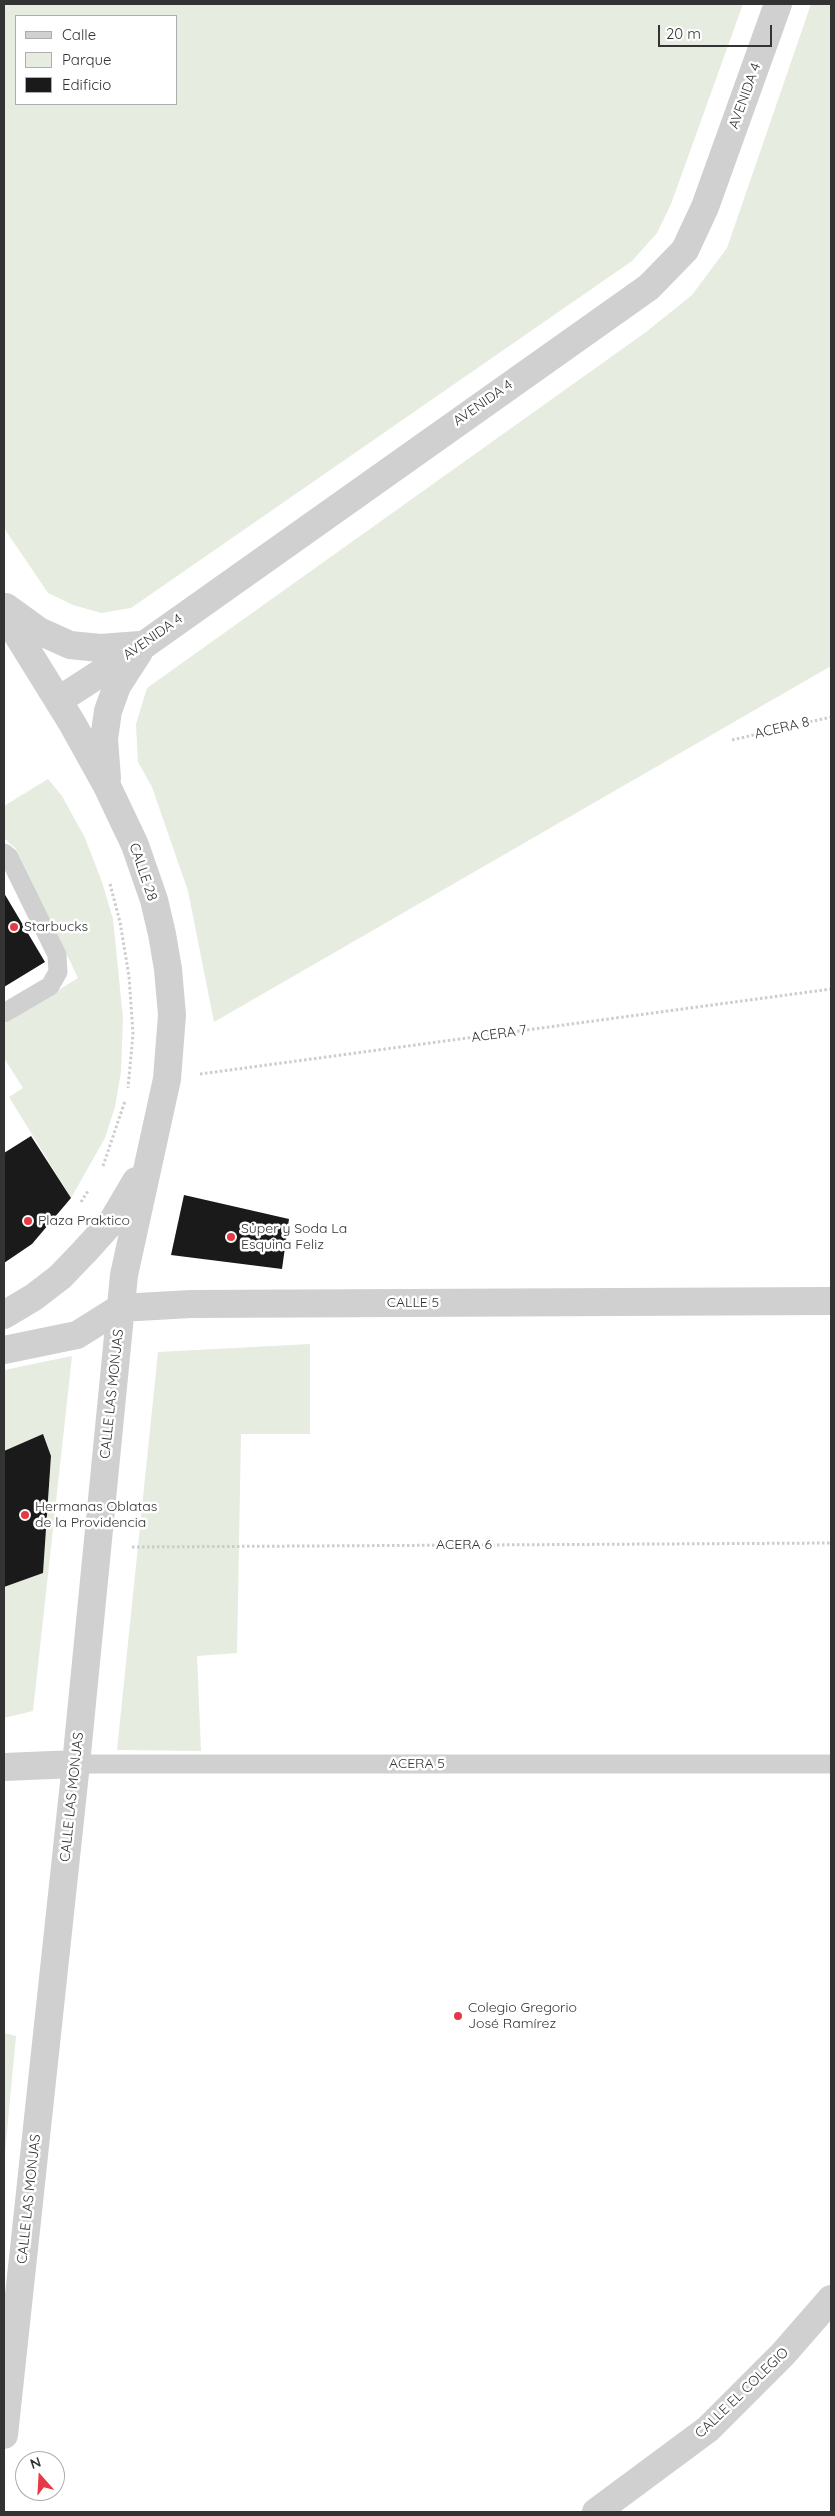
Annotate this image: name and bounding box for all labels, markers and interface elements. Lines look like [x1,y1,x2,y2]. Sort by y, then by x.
legend [15,15,178,105]
scale bar [660,15,774,47]
text: 20 m [666,24,701,43]
text: Calle [62,25,96,44]
text: Parque [62,50,112,69]
street label: AVENIDA 4 [725,61,765,131]
text: Edificio [62,75,111,94]
street label: AVENIDA 4 [450,376,516,430]
street label: AVENIDA 4 [120,610,186,664]
street label: ACERA 8 [753,714,811,742]
street label: CALLE 28 [125,841,161,903]
place label: Starbucks [24,919,88,935]
marker: Starbucks [8,921,20,933]
street label: ACERA 7 [470,1022,528,1046]
place label: Plaza Praktico [38,1213,130,1229]
marker: Plaza Praktico [22,1215,34,1227]
place label: Súper y Soda La Esquina Feliz [241,1221,347,1254]
marker: Súper y Soda La Esquina Feliz [225,1231,237,1243]
street label: CALLE 5 [387,1295,439,1311]
street label: CALLE LAS MONJAS [97,1328,127,1460]
place label: Hermanas Oblatas de la Providencia [35,1499,157,1531]
marker: Hermanas Oblatas de la Providencia [19,1509,31,1521]
street label: ACERA 6 [436,1537,492,1553]
street label: CALLE LAS MONJAS [57,1731,87,1863]
street label: ACERA 5 [389,1756,445,1772]
place label: Colegio Gregorio José Ramírez [468,2000,577,2032]
marker: Colegio Gregorio José Ramírez [452,2010,464,2022]
street label: CALLE LAS MONJAS [14,2133,44,2265]
street label: CALLE EL COLEGIO [692,2344,792,2442]
north arrow [15,2451,65,2501]
text: N [28,2453,43,2473]

